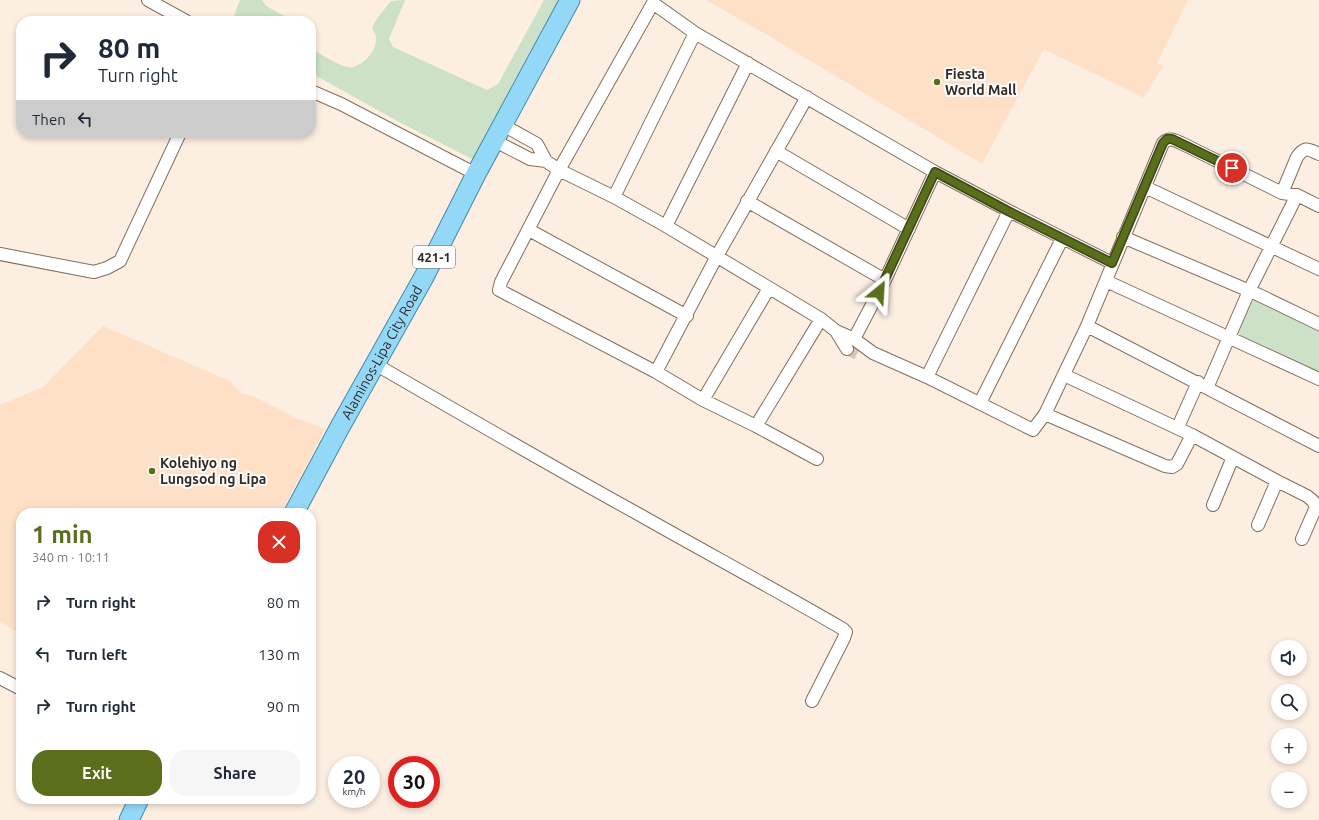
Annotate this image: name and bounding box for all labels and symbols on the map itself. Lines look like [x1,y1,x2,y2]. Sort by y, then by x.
place label: Fiesta World Mall [945,66,1016,98]
marker: Fiesta World Mall [932,77,942,87]
pin [1215,151,1249,185]
road number: 421-1 [413,246,455,268]
position arrow [858,271,900,313]
street label: Alaminos-Lipa City Road [338,283,425,422]
place label: Kolehiyo ng Lungsod ng Lipa [160,455,266,487]
marker: Kolehiyo ng Lungsod ng Lipa [147,466,157,476]
speed limit sign: 30 [388,756,440,808]

